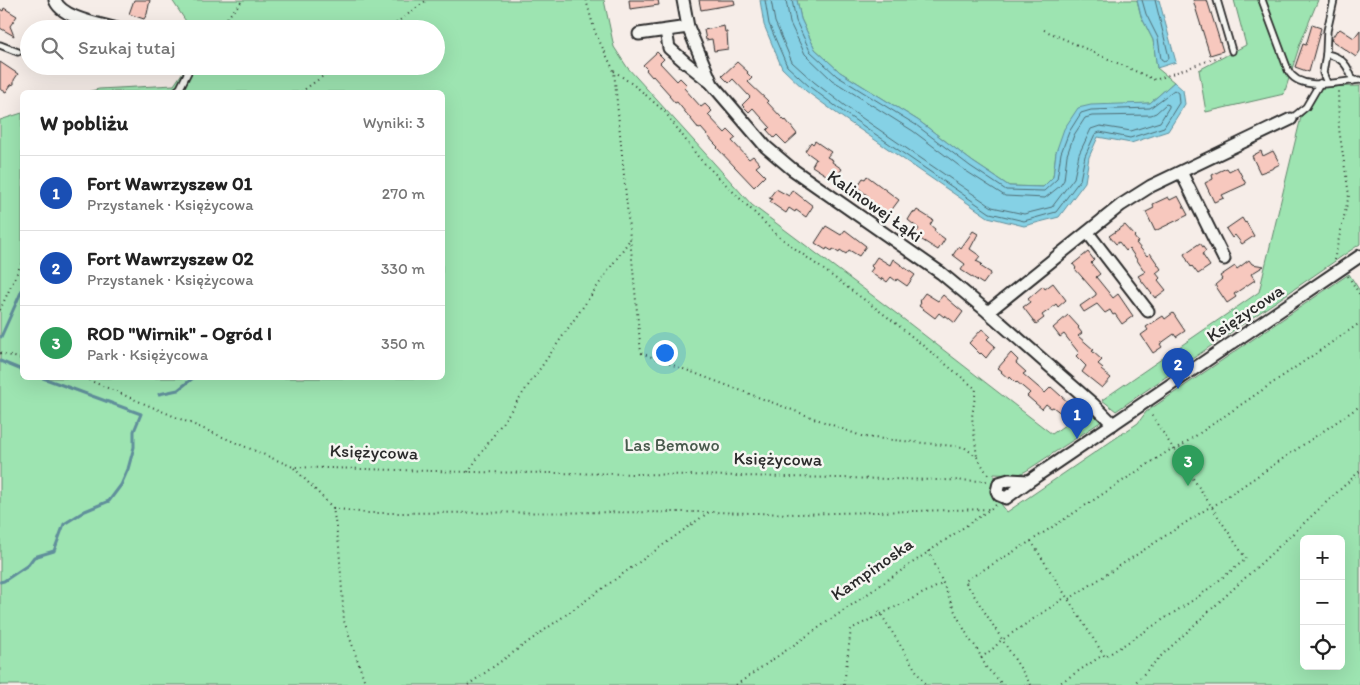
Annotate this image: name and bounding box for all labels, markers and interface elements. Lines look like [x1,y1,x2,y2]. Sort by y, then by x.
search box [20,20,445,75]
icon: search [38,34,66,62]
text: Szukaj tutaj [78,36,175,59]
text: W pobliżu [40,110,128,135]
text: Wyniki: 3 [363,113,425,132]
street label: Kalinowej Łąki [823,165,927,247]
text: Fort Wawrzyszew 01 [87,172,252,195]
text: 1 [52,184,60,203]
text: 270 m [382,184,425,203]
text: Przystanek · Księżycowa [87,195,254,214]
text: Fort Wawrzyszew 02 [87,247,254,270]
text: 2 [52,259,60,278]
text: 330 m [381,259,425,278]
text: Przystanek · Księżycowa [87,270,254,289]
street label: Księżycowa [1202,279,1288,347]
text: ROD "Wirnik" - Ogród I [87,322,272,345]
text: 3 [52,334,60,353]
text: 350 m [381,334,425,353]
your location [652,340,678,366]
text: Park · Księżycowa [87,345,208,364]
pin: 2 [1162,348,1194,389]
pin: 1 [1061,398,1093,439]
park label: Las Bemowo [624,434,720,456]
street label: Księżycowa [329,439,419,465]
pin: 3 [1172,445,1204,486]
street label: Księżycowa [734,447,823,471]
street label: Kampinoska [827,532,918,605]
map controls [1300,535,1345,670]
button: + [1300,535,1345,580]
button: − [1300,580,1345,625]
button: locate [1300,625,1345,670]

